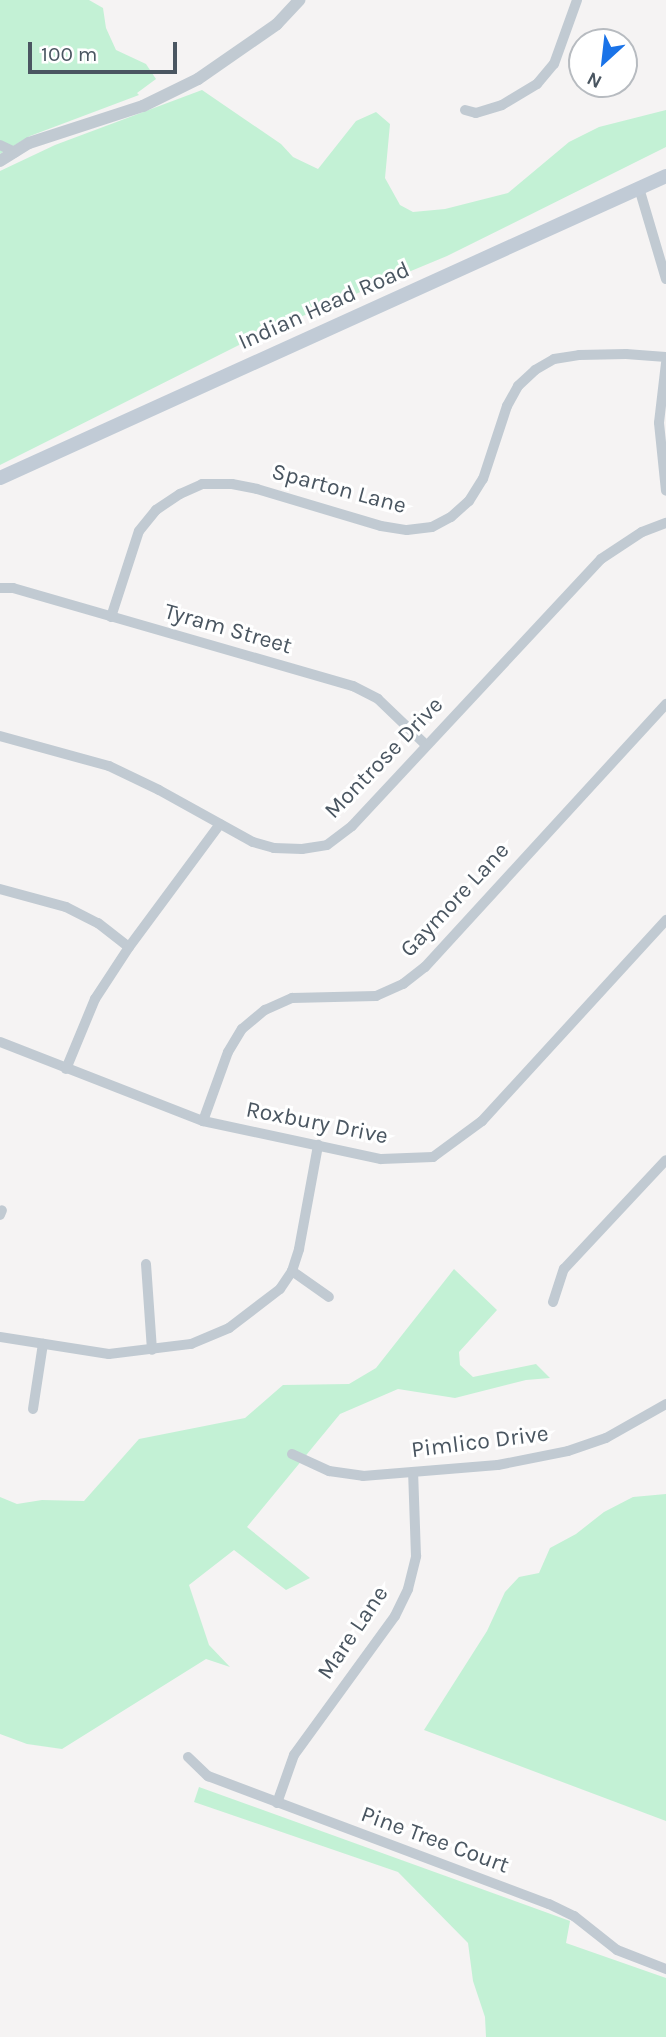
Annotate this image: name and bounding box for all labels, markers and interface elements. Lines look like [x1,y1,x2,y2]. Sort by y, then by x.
scale bar [32,28,180,72]
north arrow [568,28,638,98]
text: 100 m [41,42,98,66]
text: N [583,67,605,93]
street label: Indian Head Road [234,256,414,356]
street label: Sparton Lane [269,458,409,520]
street label: Tyram Street [161,598,295,660]
street label: Montrose Drive [319,691,449,825]
street label: Gaymore Lane [395,837,515,963]
street label: Roxbury Drive [244,1096,390,1150]
street label: Pimlico Drive [410,1420,550,1464]
street label: Mare Lane [312,1581,394,1685]
street label: Pine Tree Court [357,1800,513,1880]

